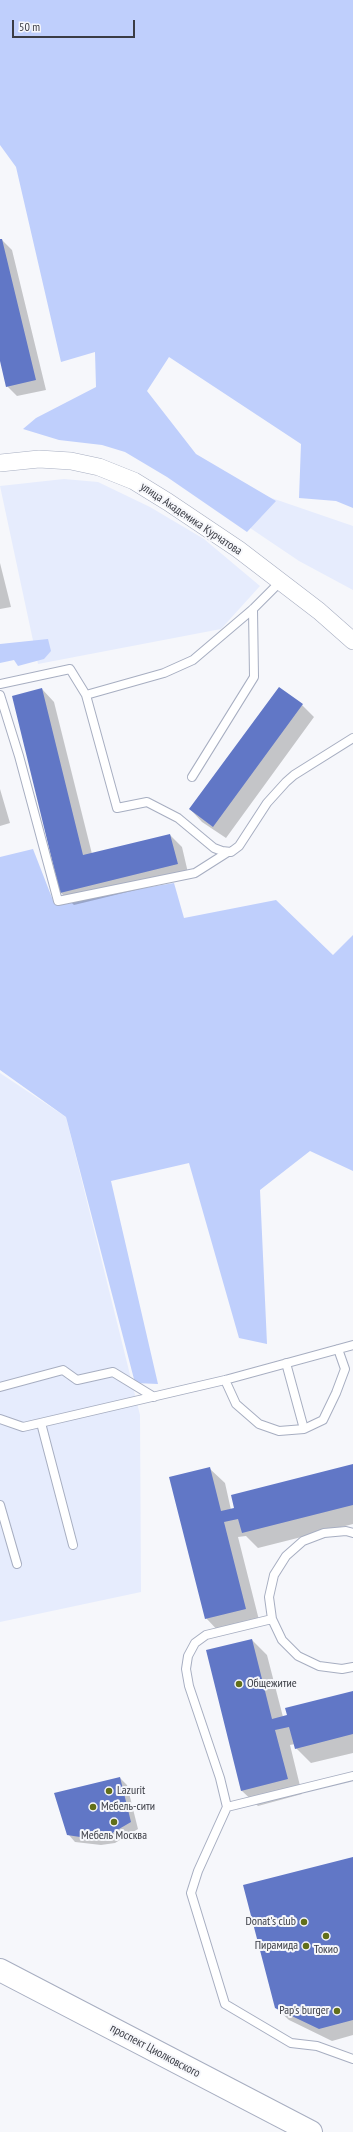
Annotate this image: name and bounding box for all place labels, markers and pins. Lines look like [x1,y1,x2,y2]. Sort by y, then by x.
place label: Общежитие [247,1677,297,1691]
marker: Общежитие [234,1679,244,1689]
place label: Lazurit [117,1784,145,1798]
marker: Lazurit [104,1786,114,1796]
place label: Мебель-сити [101,1800,155,1814]
marker: Мебель-сити [88,1802,98,1812]
marker: Мебель Москва [109,1817,119,1827]
place label: Мебель Москва [81,1829,147,1843]
place label: Donat's club [246,1915,296,1929]
marker: Donat's club [299,1917,309,1927]
marker: Токио [321,1931,331,1941]
place label: Пирамида [255,1939,298,1953]
marker: Пирамида [301,1941,311,1951]
place label: Токио [314,1943,338,1957]
place label: Pap's burger [279,2004,329,2018]
marker: Pap's burger [332,2006,342,2016]

